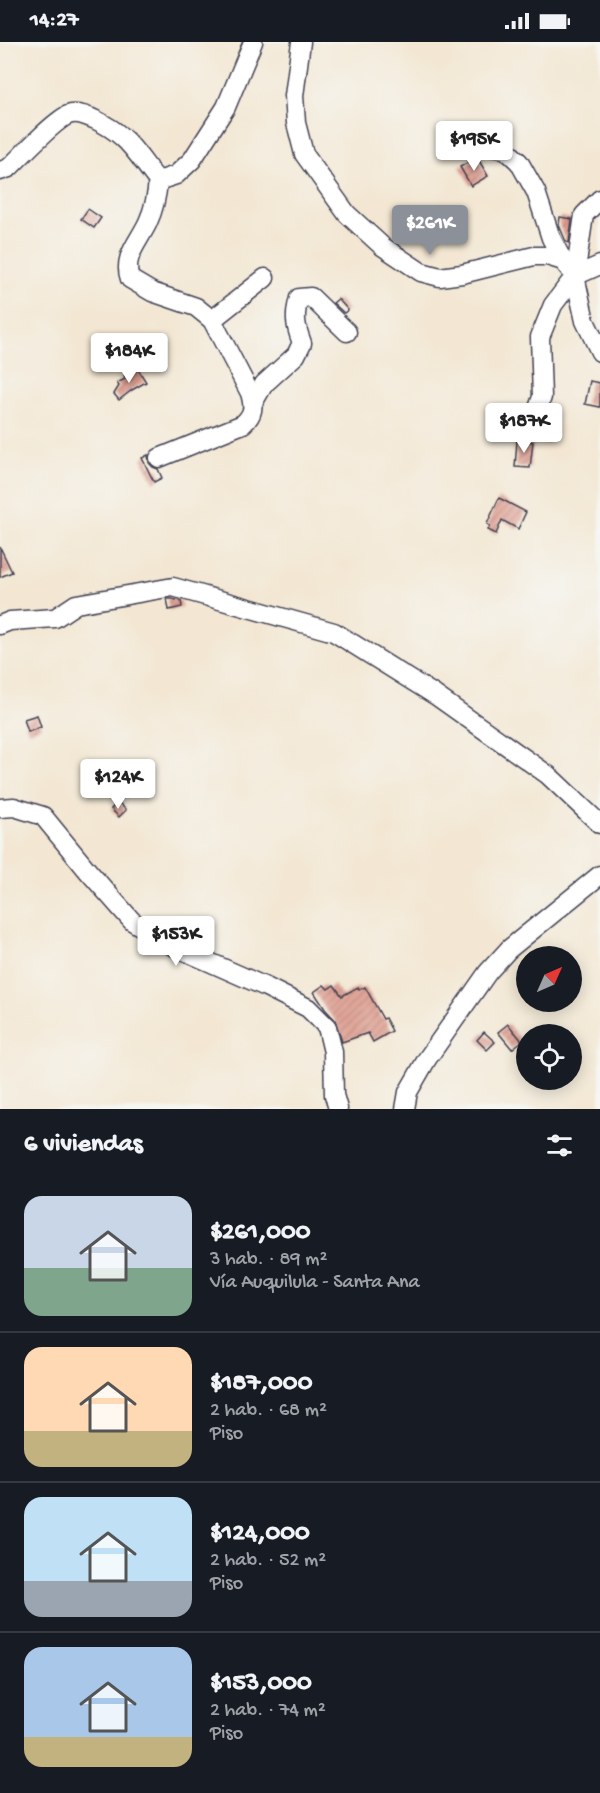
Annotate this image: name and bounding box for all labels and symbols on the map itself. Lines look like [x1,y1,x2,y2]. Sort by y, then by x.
pin: $195K [432,121,516,172]
pin: $261K [388,205,472,256]
pin: $184K [87,333,171,384]
pin: $187K [482,403,566,454]
pin: $124K [76,759,160,810]
pin: $153K [134,916,218,967]
north arrow [516,946,582,1012]

